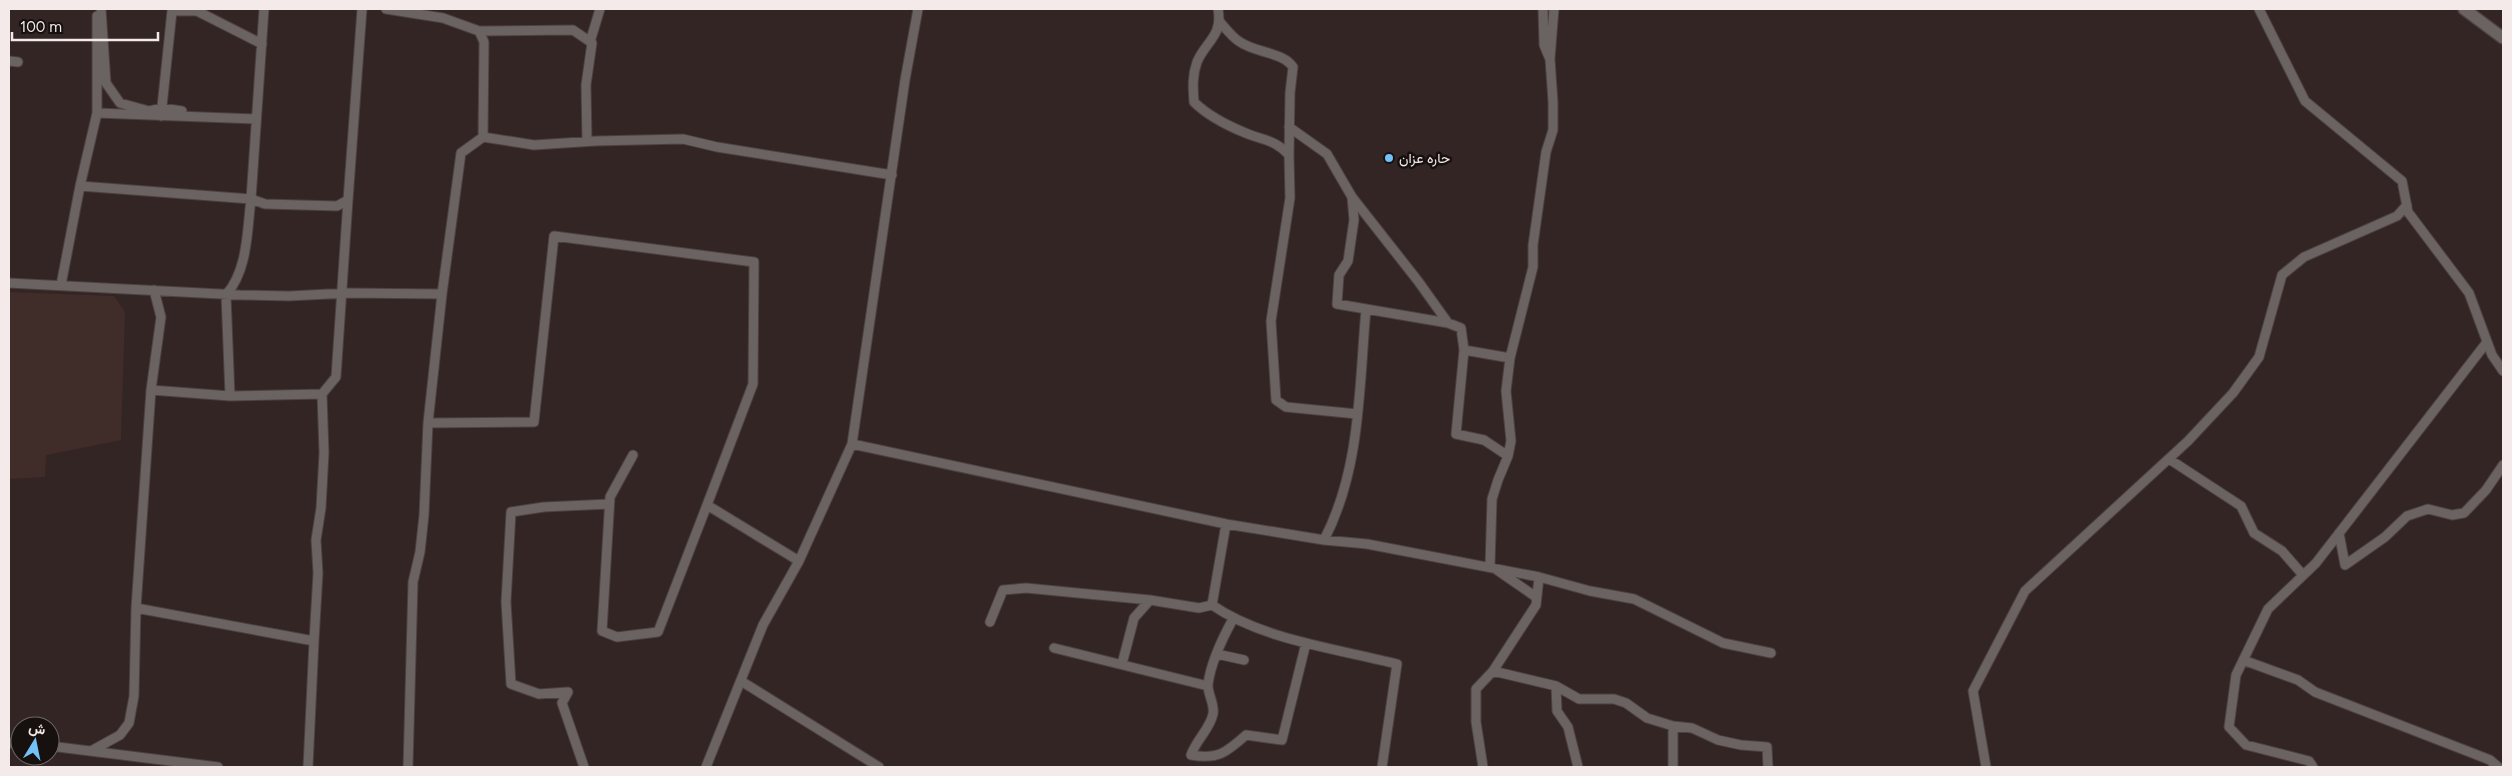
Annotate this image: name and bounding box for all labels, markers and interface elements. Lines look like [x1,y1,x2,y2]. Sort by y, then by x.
scale bar [12,10,159,42]
text: 100 m [20,18,62,36]
place label: حاره عزان [1399,150,1450,167]
marker: حاره عزان [1383,152,1395,164]
north arrow [10,716,60,766]
text: ش [27,719,47,739]

